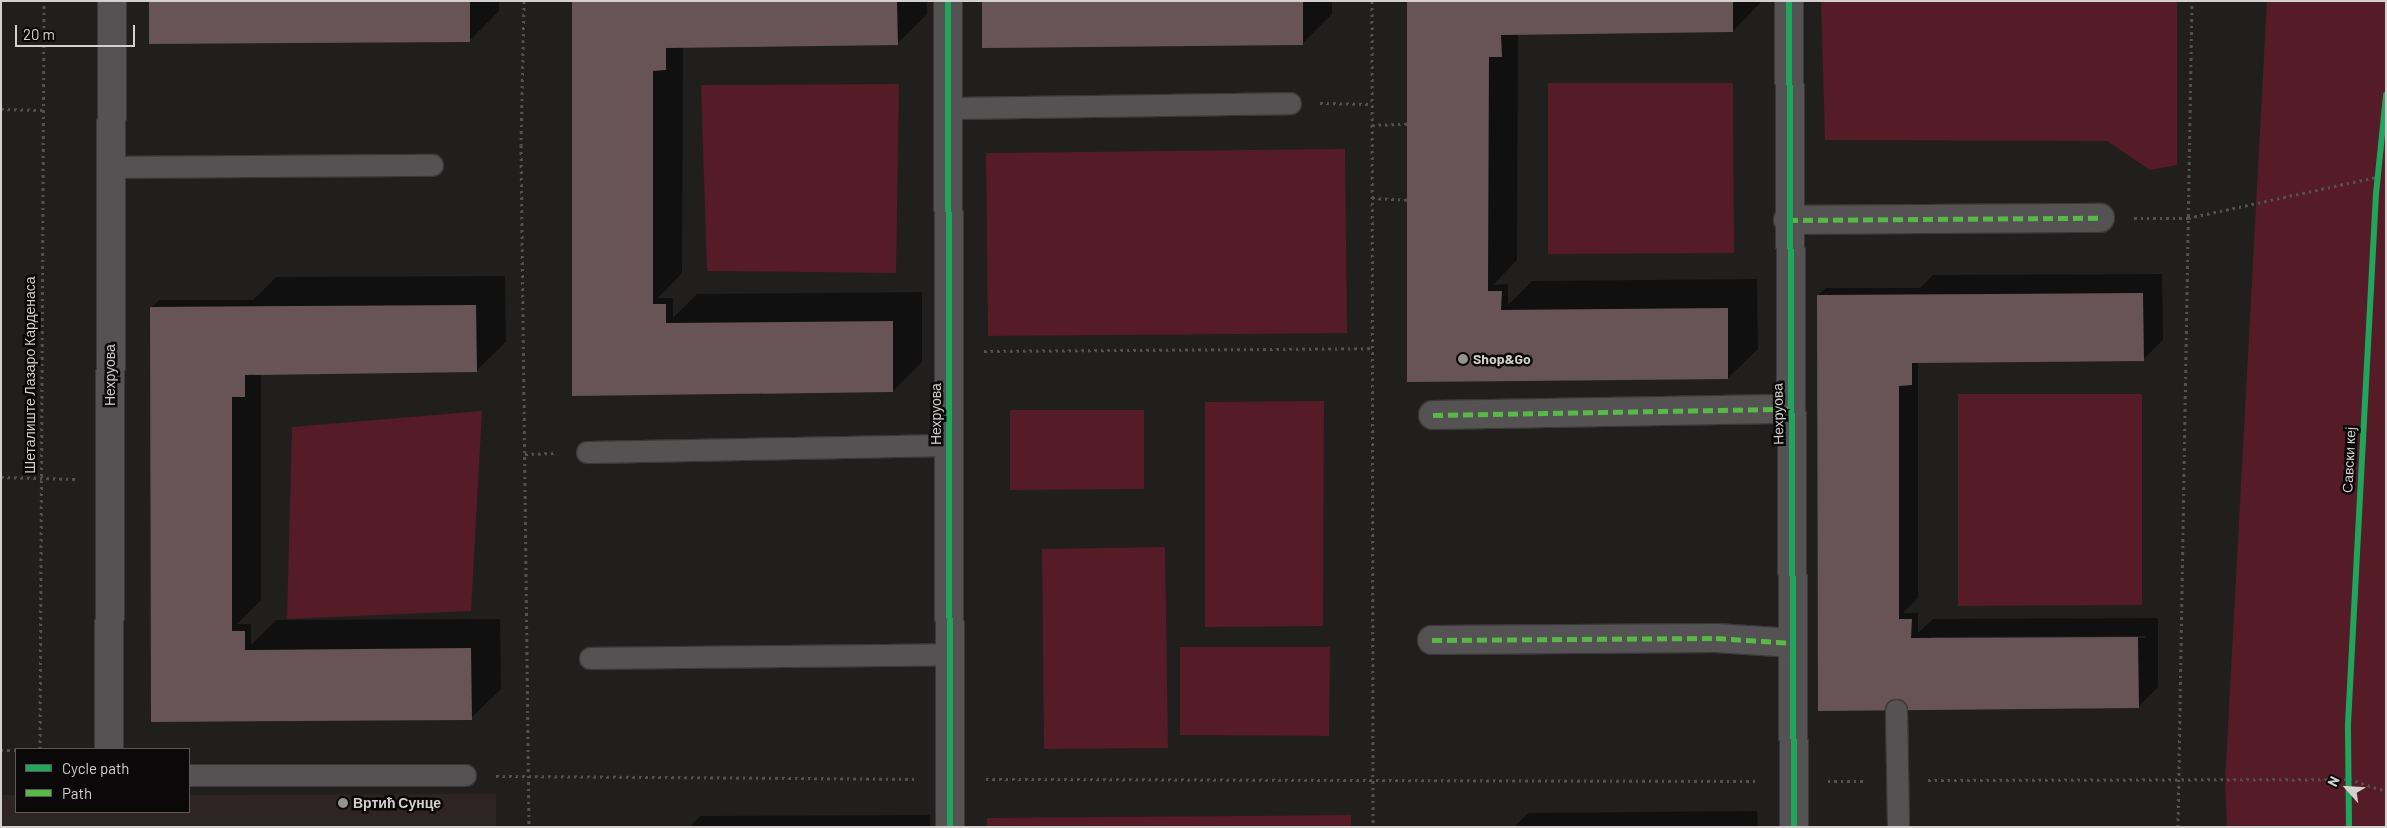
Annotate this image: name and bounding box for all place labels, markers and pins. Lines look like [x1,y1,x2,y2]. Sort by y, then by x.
place label: Shop&Go [1473,351,1531,367]
marker: Shop&Go [1457,353,1469,365]
place label: Вртић Сунце [353,795,441,811]
marker: Вртић Сунце [337,797,349,809]

